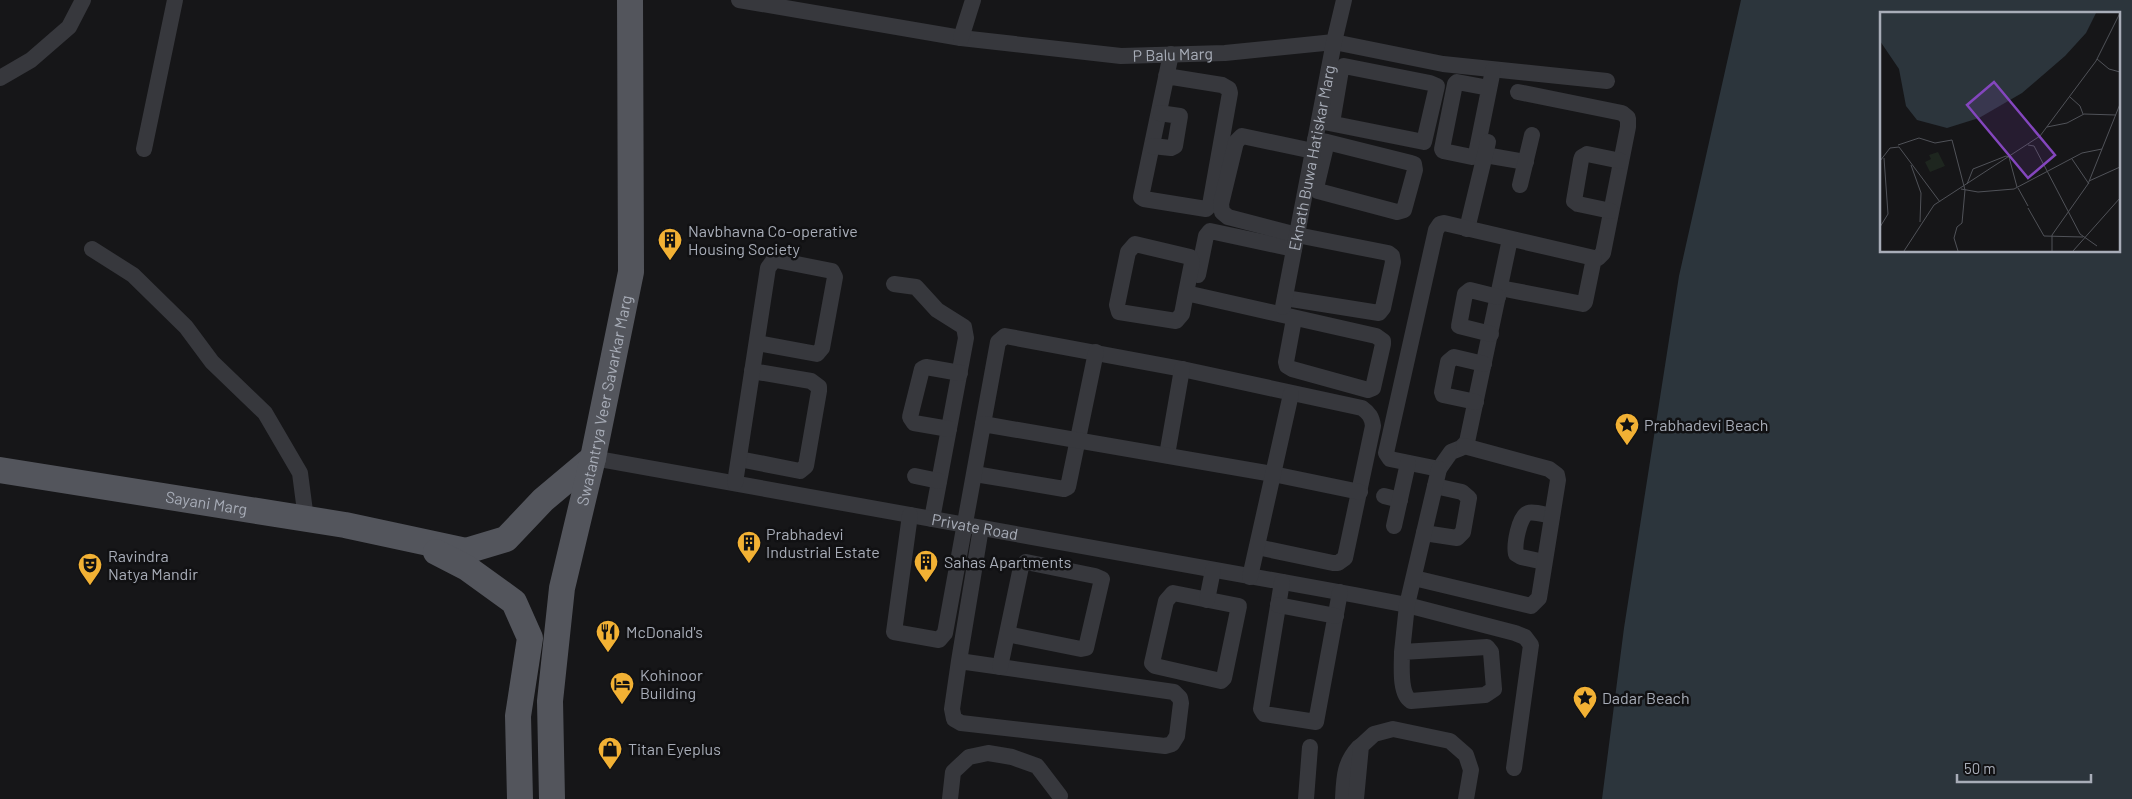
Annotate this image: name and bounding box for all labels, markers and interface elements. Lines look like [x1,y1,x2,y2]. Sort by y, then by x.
inset map [1880,12,2120,252]
street label: P Balu Marg [1132,43,1213,65]
street label: Eknath Buwa Hatiskar Marg [1284,63,1338,252]
place label: Navbhavna Co-operative Housing Society [688,221,858,258]
building icon: Navbhavna Co-operative Housing Society [657,227,683,261]
street label: Swatantrya Veer Savarkar Marg [572,293,635,507]
place icon: Prabhadevi Beach [1614,412,1640,446]
place label: Prabhadevi Beach [1644,415,1769,434]
street label: Sayani Marg [164,487,249,518]
street label: Private Road [930,509,1020,543]
place label: Prabhadevi Industrial Estate [766,524,880,561]
building icon: Prabhadevi Industrial Estate [736,530,762,564]
place label: Ravindra Natya Mandir [108,546,198,583]
building icon: Sahas Apartments [913,549,939,583]
theatre icon: Ravindra Natya Mandir [77,552,103,586]
place label: Sahas Apartments [944,552,1072,571]
restaurant icon: McDonald's [595,619,621,653]
place label: McDonald's [626,622,703,641]
place label: Kohinoor Building [640,665,703,702]
hotel icon: Kohinoor Building [609,671,635,705]
place icon: Dadar Beach [1572,685,1598,719]
place label: Dadar Beach [1602,688,1690,707]
shop icon: Titan Eyeplus [597,736,623,770]
place label: Titan Eyeplus [628,739,721,758]
scale bar [1957,752,2091,784]
text: 50 m [1964,759,1996,777]

